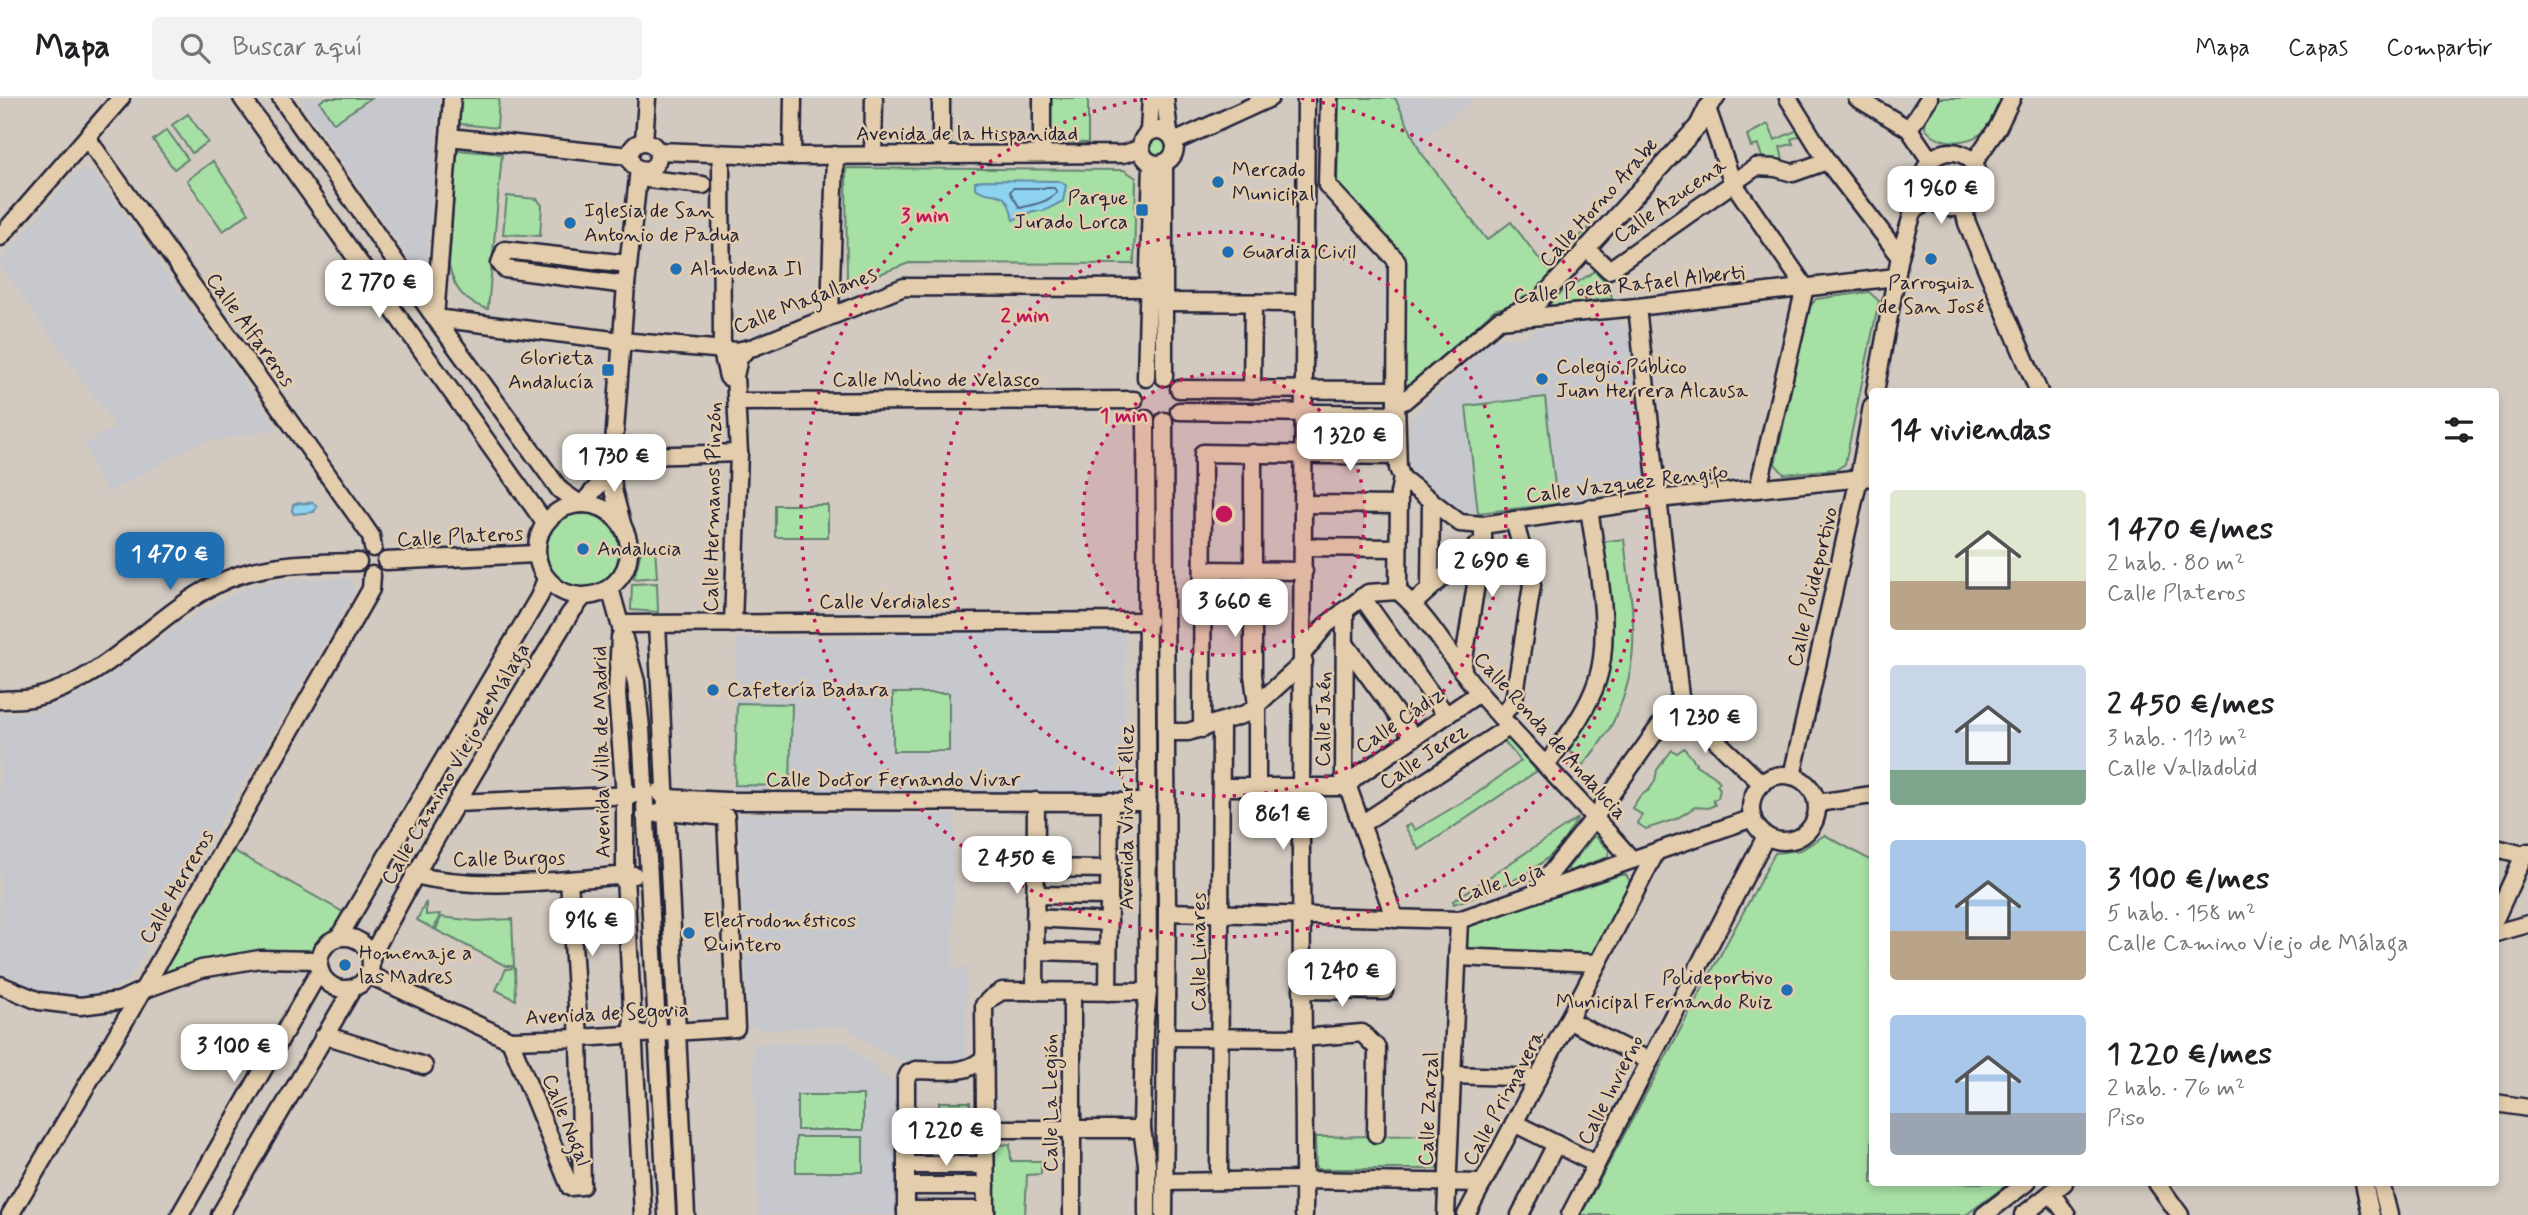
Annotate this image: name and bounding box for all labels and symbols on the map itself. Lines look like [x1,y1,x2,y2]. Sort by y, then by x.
street label: Avenida de la Hispanidad [856,120,1078,148]
street label: Calle Horno Arabe [1533,132,1665,274]
street label: Calle Azucena [1608,151,1732,250]
place label: Mercado Municipal [1232,156,1315,208]
pin: 1 960 € [1876,166,2006,226]
marker: Mercado Municipal [1210,174,1226,190]
place label: Parque Jurado Lorca [1014,184,1128,236]
place label: Iglesia de San Antonio de Padua [584,197,740,249]
text: 3 min [901,202,949,230]
marker: Parque Jurado Lorca [1134,202,1150,218]
marker: Iglesia de San Antonio de Padua [562,215,578,231]
place label: Guardia Civil [1242,238,1356,266]
marker: Guardia Civil [1220,244,1236,260]
marker: Parroquia de San José [1923,251,1939,267]
place label: Almudena II [690,255,803,283]
street label: Calle Poeta Rafael Alberti [1512,259,1746,311]
pin: 2 770 € [314,260,444,320]
marker: Almudena II [668,261,684,277]
street label: Calle Magallanes [729,261,882,343]
street label: Calle Alfareros [199,267,301,393]
place label: Parroquia de San José [1878,269,1984,321]
text: 2 min [1000,302,1050,330]
place label: Glorieta Andalucía [508,344,594,396]
place label: Colegio Público Juan Herrera Alcausa [1556,353,1748,405]
marker: Glorieta Andalucía [600,362,616,378]
street label: Calle Molino de Velasco [832,366,1040,394]
marker: Colegio Público Juan Herrera Alcausa [1534,371,1550,387]
street label: Calle Hermanos Pinzón [697,402,729,612]
text: 1 min [1100,402,1148,430]
pin: 1 320 € [1285,414,1415,473]
pin: 1 730 € [549,434,679,494]
street label: Calle Vazquez Rengifo [1524,458,1730,512]
centre of rings [1212,502,1236,526]
street label: Calle Polideportivo [1781,504,1845,670]
street label: Calle Plateros [396,520,524,554]
pin: 1 470 € [105,532,235,592]
place label: Andalucia [597,535,681,563]
pin: 2 690 € [1427,540,1557,599]
marker: Andalucia [575,541,591,557]
pin: 3 660 € [1170,580,1300,639]
street label: Calle Verdiales [819,588,951,616]
street label: Calle Camino Viejo de Málaga [375,638,539,891]
street label: Avenida Villa de Madrid [586,646,618,858]
street label: Calle Ronda de Andalucia [1467,646,1633,826]
street label: Calle Jaén [1309,671,1339,767]
place label: Cafetería Badara [727,676,889,704]
street label: Calle Cádiz [1350,681,1450,761]
marker: Cafetería Badara [705,682,721,698]
pin: 1 230 € [1640,696,1770,755]
street label: Calle Jerez [1374,717,1474,797]
street label: Avenida Vivar Téllez [1113,724,1141,910]
street label: Calle Doctor Fernando Vivar [766,766,1021,794]
pin: 861 € [1234,792,1332,852]
street label: Calle Herreros [133,825,221,949]
pin: 2 450 € [952,836,1082,896]
street label: Calle Burgos [452,844,566,875]
street label: Calle Loja [1453,856,1549,910]
street label: Calle Linares [1185,892,1213,1012]
pin: 916 € [543,898,641,958]
place label: Electrodomésticos Quintero [703,907,856,959]
marker: Electrodomésticos Quintero [681,925,697,941]
place label: Homenaje a las Madres [359,939,472,991]
pin: 1 240 € [1277,950,1407,1009]
marker: Homenaje a las Madres [337,957,353,973]
place label: Polideportivo Municipal Fernando Ruiz [1556,964,1773,1016]
marker: Polideportivo Municipal Fernando Ruiz [1779,982,1795,998]
street label: Avenida de Segovia [524,996,690,1033]
pin: 3 100 € [169,1024,299,1084]
street label: Calle Primavera [1456,1025,1552,1171]
street label: Calle Invierno [1571,1030,1651,1150]
street label: Calle La Legión [1037,1034,1066,1172]
street label: Calle Zarzal [1412,1051,1446,1167]
street label: Calle Nogal [533,1070,597,1171]
pin: 1 220 € [881,1108,1011,1168]

